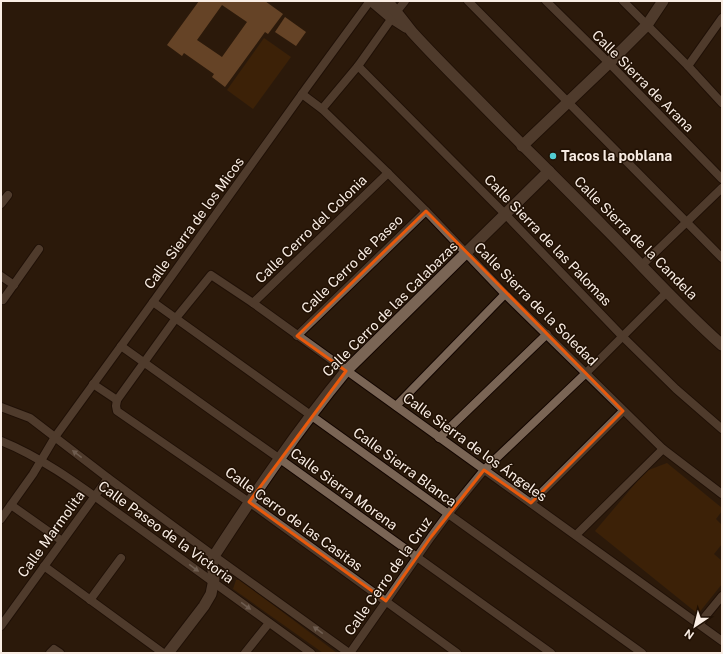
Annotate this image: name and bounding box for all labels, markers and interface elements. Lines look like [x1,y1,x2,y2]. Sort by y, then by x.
street label: Calle Sierra de Arana [589,27,697,135]
place label: Tacos la poblana [561,148,672,164]
marker: Tacos la poblana [548,151,558,161]
street label: Calle Sierra de los Micos [141,154,247,292]
street label: Calle Sierra de las Palomas [481,171,615,309]
street label: Calle Cerro del Colonia [252,172,370,286]
street label: Calle Sierra de la Candela [571,173,701,303]
street label: Calle Cerro de Paseo [298,211,406,317]
street label: Calle Cerro de las Calabazas [319,238,461,380]
street label: Calle Sierra de la Soledad [471,239,601,369]
street label: Calle Sierra de los Ángeles [400,389,551,505]
street label: Calle Sierra Blanca [350,424,460,510]
street label: Calle Sierra Morena [287,445,401,533]
one-way arrow [72,450,82,458]
street label: Calle Cerro de las Casitas [222,464,366,574]
street label: Calle Paseo de la Victoria [95,477,237,587]
street label: Calle Marmolita [14,488,88,580]
street label: Calle Cerro de la Cruz [341,514,435,638]
one-way arrow [188,564,199,572]
one-way arrow [240,602,251,610]
north arrow [675,606,715,646]
one-way arrow [313,626,323,634]
text: N [682,627,696,642]

